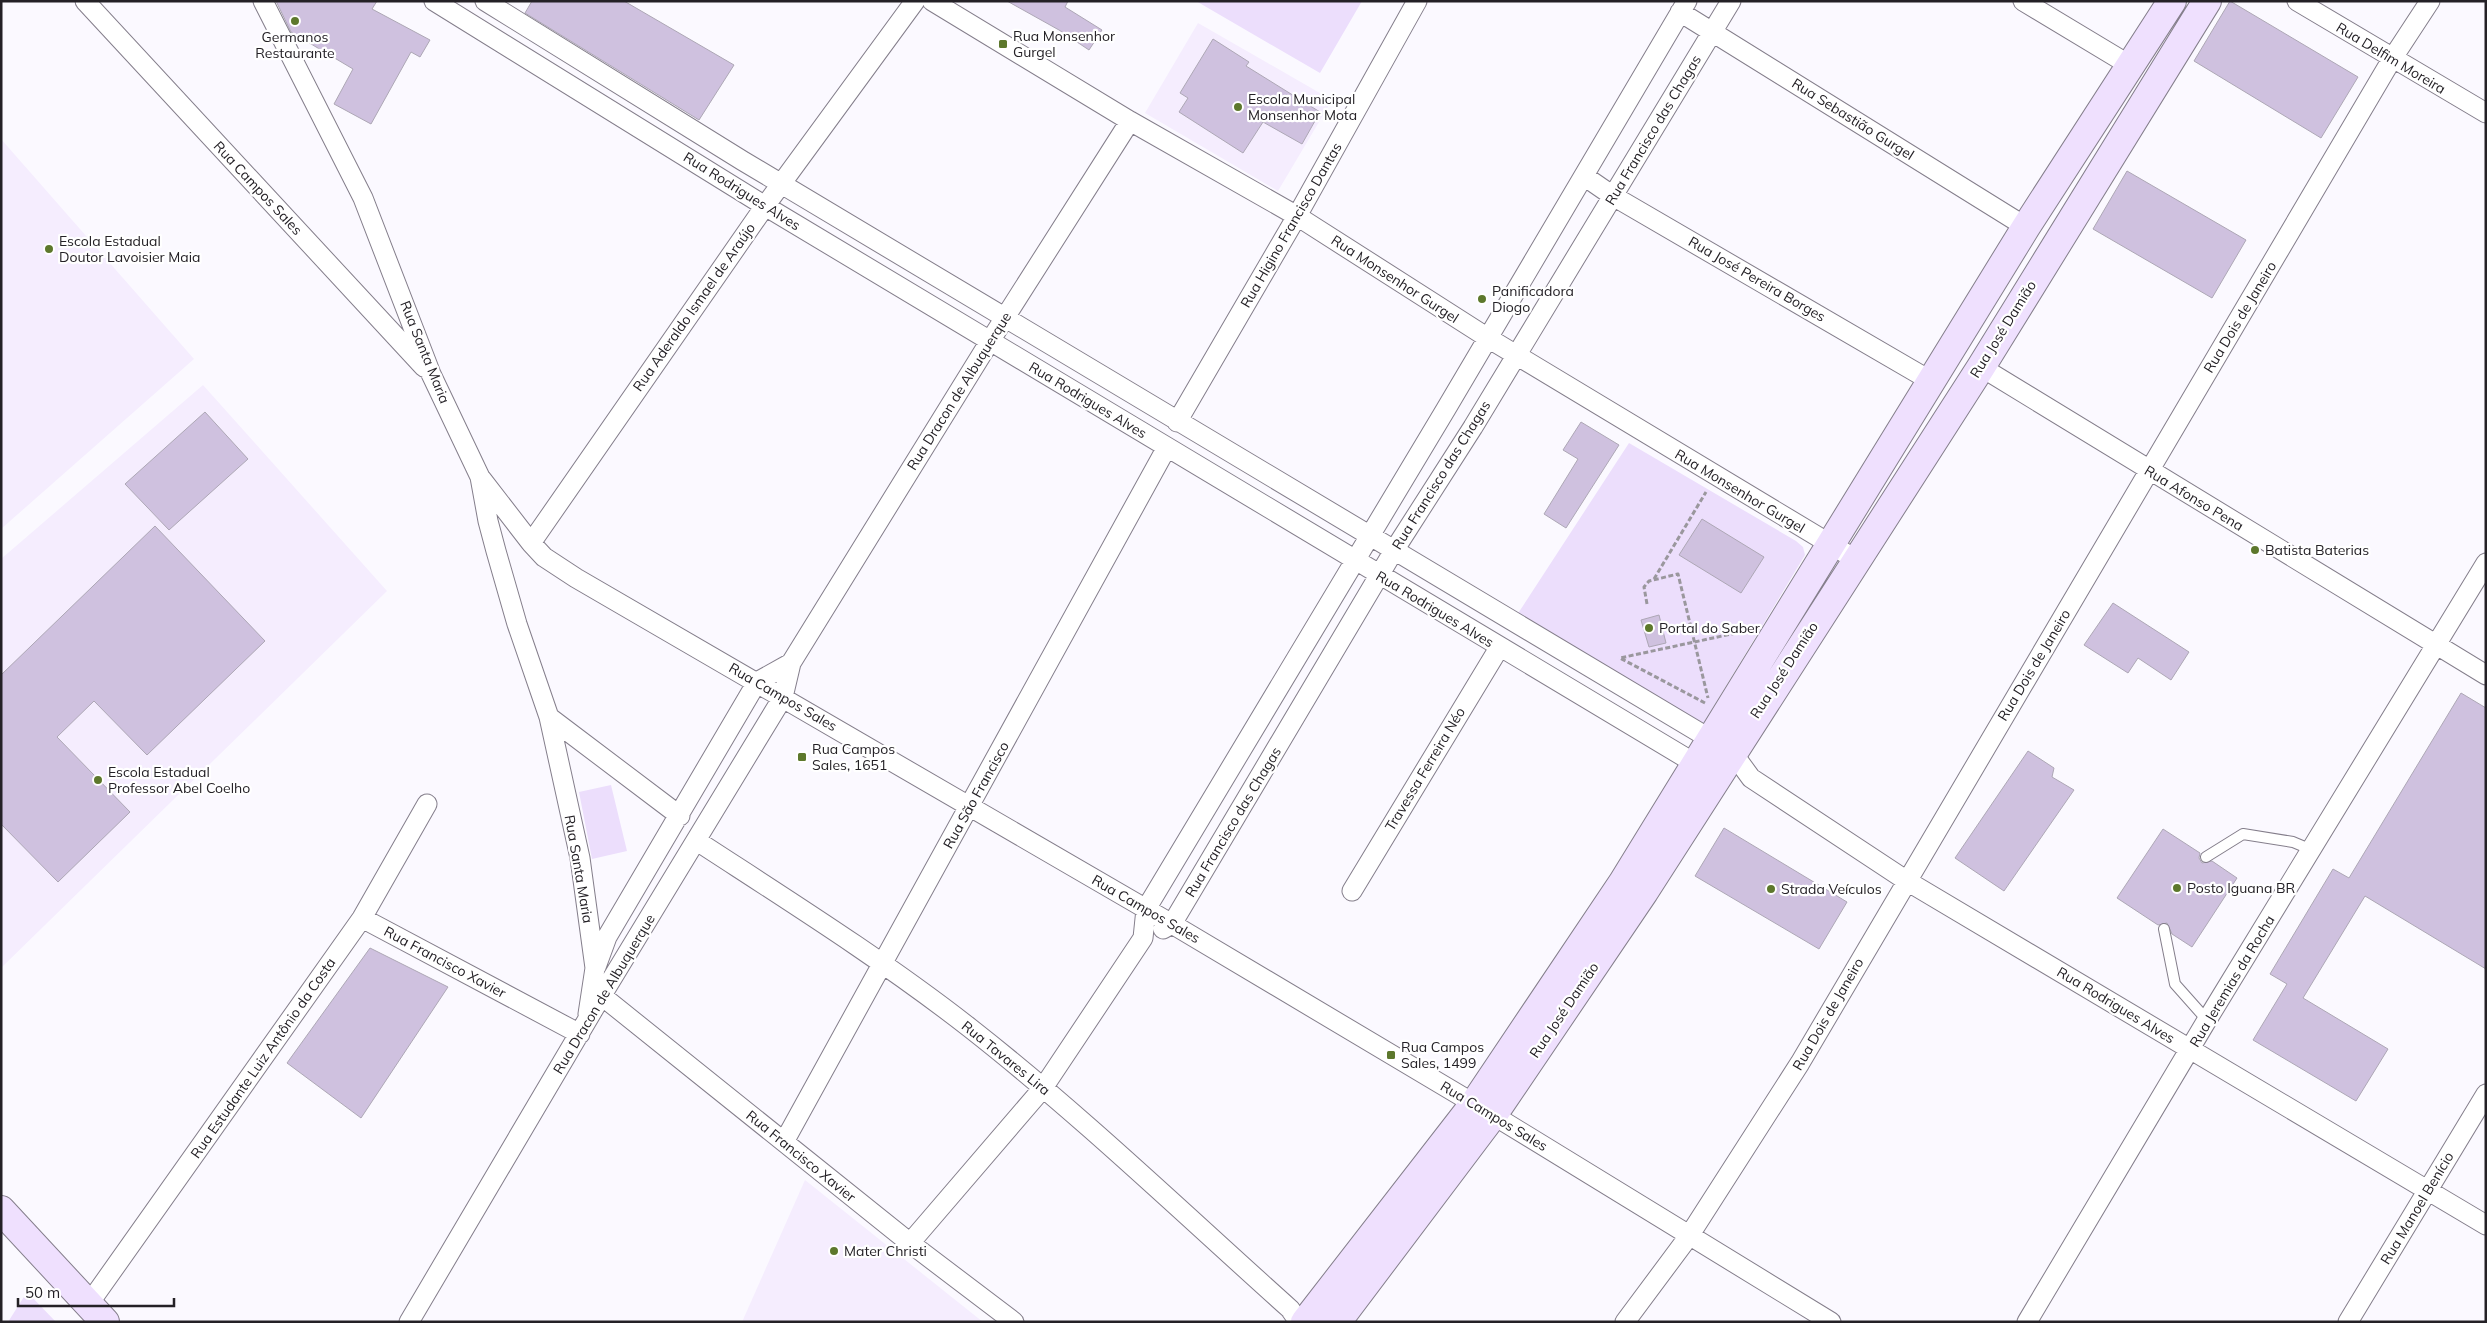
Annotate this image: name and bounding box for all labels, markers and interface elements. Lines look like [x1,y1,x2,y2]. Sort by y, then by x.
marker: Germanos Restaurante [289,15,301,27]
street label: Rua Delfim Moreira [2333,18,2449,98]
place label: Rua Monsenhor Gurgel [1013,27,1116,61]
place label: Germanos Restaurante [255,28,335,62]
marker: Rua Monsenhor Gurgel [997,38,1009,50]
street label: Rua Francisco das Chagas [1601,52,1705,208]
street label: Rua Sebastião Gurgel [1789,74,1917,164]
place label: Escola Municipal Monsenhor Mota [1248,90,1357,124]
marker: Escola Municipal Monsenhor Mota [1232,101,1244,113]
street label: Rua Campos Sales [210,137,306,239]
street label: Rua Higino Francisco Dantas [1236,139,1346,311]
street label: Rua Rodrigues Alves [680,148,804,234]
street label: Rua Aderaldo Ismael de Araújo [629,219,759,395]
street label: Rua Monsenhor Gurgel [1328,231,1462,327]
place label: Escola Estadual Doutor Lavoisier Maia [59,232,200,266]
street label: Rua José Pereira Borges [1685,232,1829,326]
marker: Escola Estadual Doutor Lavoisier Maia [43,243,55,255]
street label: Rua Dois de Janeiro [2200,258,2280,376]
street label: Rua José Damião [1966,277,2040,381]
place label: Panificadora Diogo [1492,282,1574,316]
marker: Panificadora Diogo [1476,293,1488,305]
street label: Rua Santa Maria [396,298,454,406]
street label: Rua Dracon de Albuquerque [903,309,1015,473]
street label: Rua Rodrigues Alves [1026,358,1150,442]
street label: Rua Francisco das Chagas [1388,397,1494,553]
street label: Rua Monsenhor Gurgel [1672,445,1808,537]
street label: Rua Afonso Pena [2141,461,2247,535]
place label: Batista Baterias [2265,541,2369,559]
marker: Batista Baterias [2249,544,2261,556]
street label: Rua Rodrigues Alves [1373,567,1497,651]
street label: Rua Dois de Janeiro [1994,606,2074,724]
street label: Rua José Damião [1746,618,1822,722]
place label: Portal do Saber [1659,619,1761,637]
marker: Portal do Saber [1643,622,1655,634]
street label: Rua Campos Sales [726,659,840,735]
street label: Travessa Ferreira Néo [1381,704,1469,834]
street label: Rua São Francisco [939,738,1013,852]
place label: Rua Campos Sales, 1651 [812,740,895,774]
street label: Rua Francisco das Chagas [1181,744,1285,900]
marker: Rua Campos Sales, 1651 [796,751,808,763]
place label: Escola Estadual Professor Abel Coelho [108,763,250,797]
marker: Escola Estadual Professor Abel Coelho [92,774,104,786]
street label: Rua Santa Maria [561,814,597,924]
street label: Rua Campos Sales [1089,871,1203,947]
place label: Posto Iguana BR [2187,879,2295,897]
place label: Strada Veículos [1781,880,1882,898]
marker: Posto Iguana BR [2171,882,2183,894]
marker: Strada Veículos [1765,883,1777,895]
street label: Rua Dracon de Albuquerque [549,911,659,1077]
street label: Rua Jeremias da Rocha [2185,912,2279,1050]
street label: Rua Francisco Xavier [381,922,510,1002]
street label: Rua Estudante Luiz Antônio da Costa [187,954,339,1162]
street label: Rua Dois de Janeiro [1788,954,1868,1074]
street label: Rua José Damião [1525,959,1603,1061]
street label: Rua Rodrigues Alves [2054,963,2178,1047]
street label: Rua Tavares Lira [958,1017,1054,1099]
place label: Rua Campos Sales, 1499 [1401,1038,1484,1072]
marker: Rua Campos Sales, 1499 [1385,1049,1397,1061]
street label: Rua Campos Sales [1437,1077,1551,1155]
street label: Rua Francisco Xavier [743,1106,860,1206]
street label: Rua Manoel Benício [2376,1149,2458,1267]
place label: Mater Christi [844,1242,927,1260]
marker: Mater Christi [828,1245,840,1257]
scale bar [18,1276,174,1308]
text: 50 m [25,1283,60,1302]

